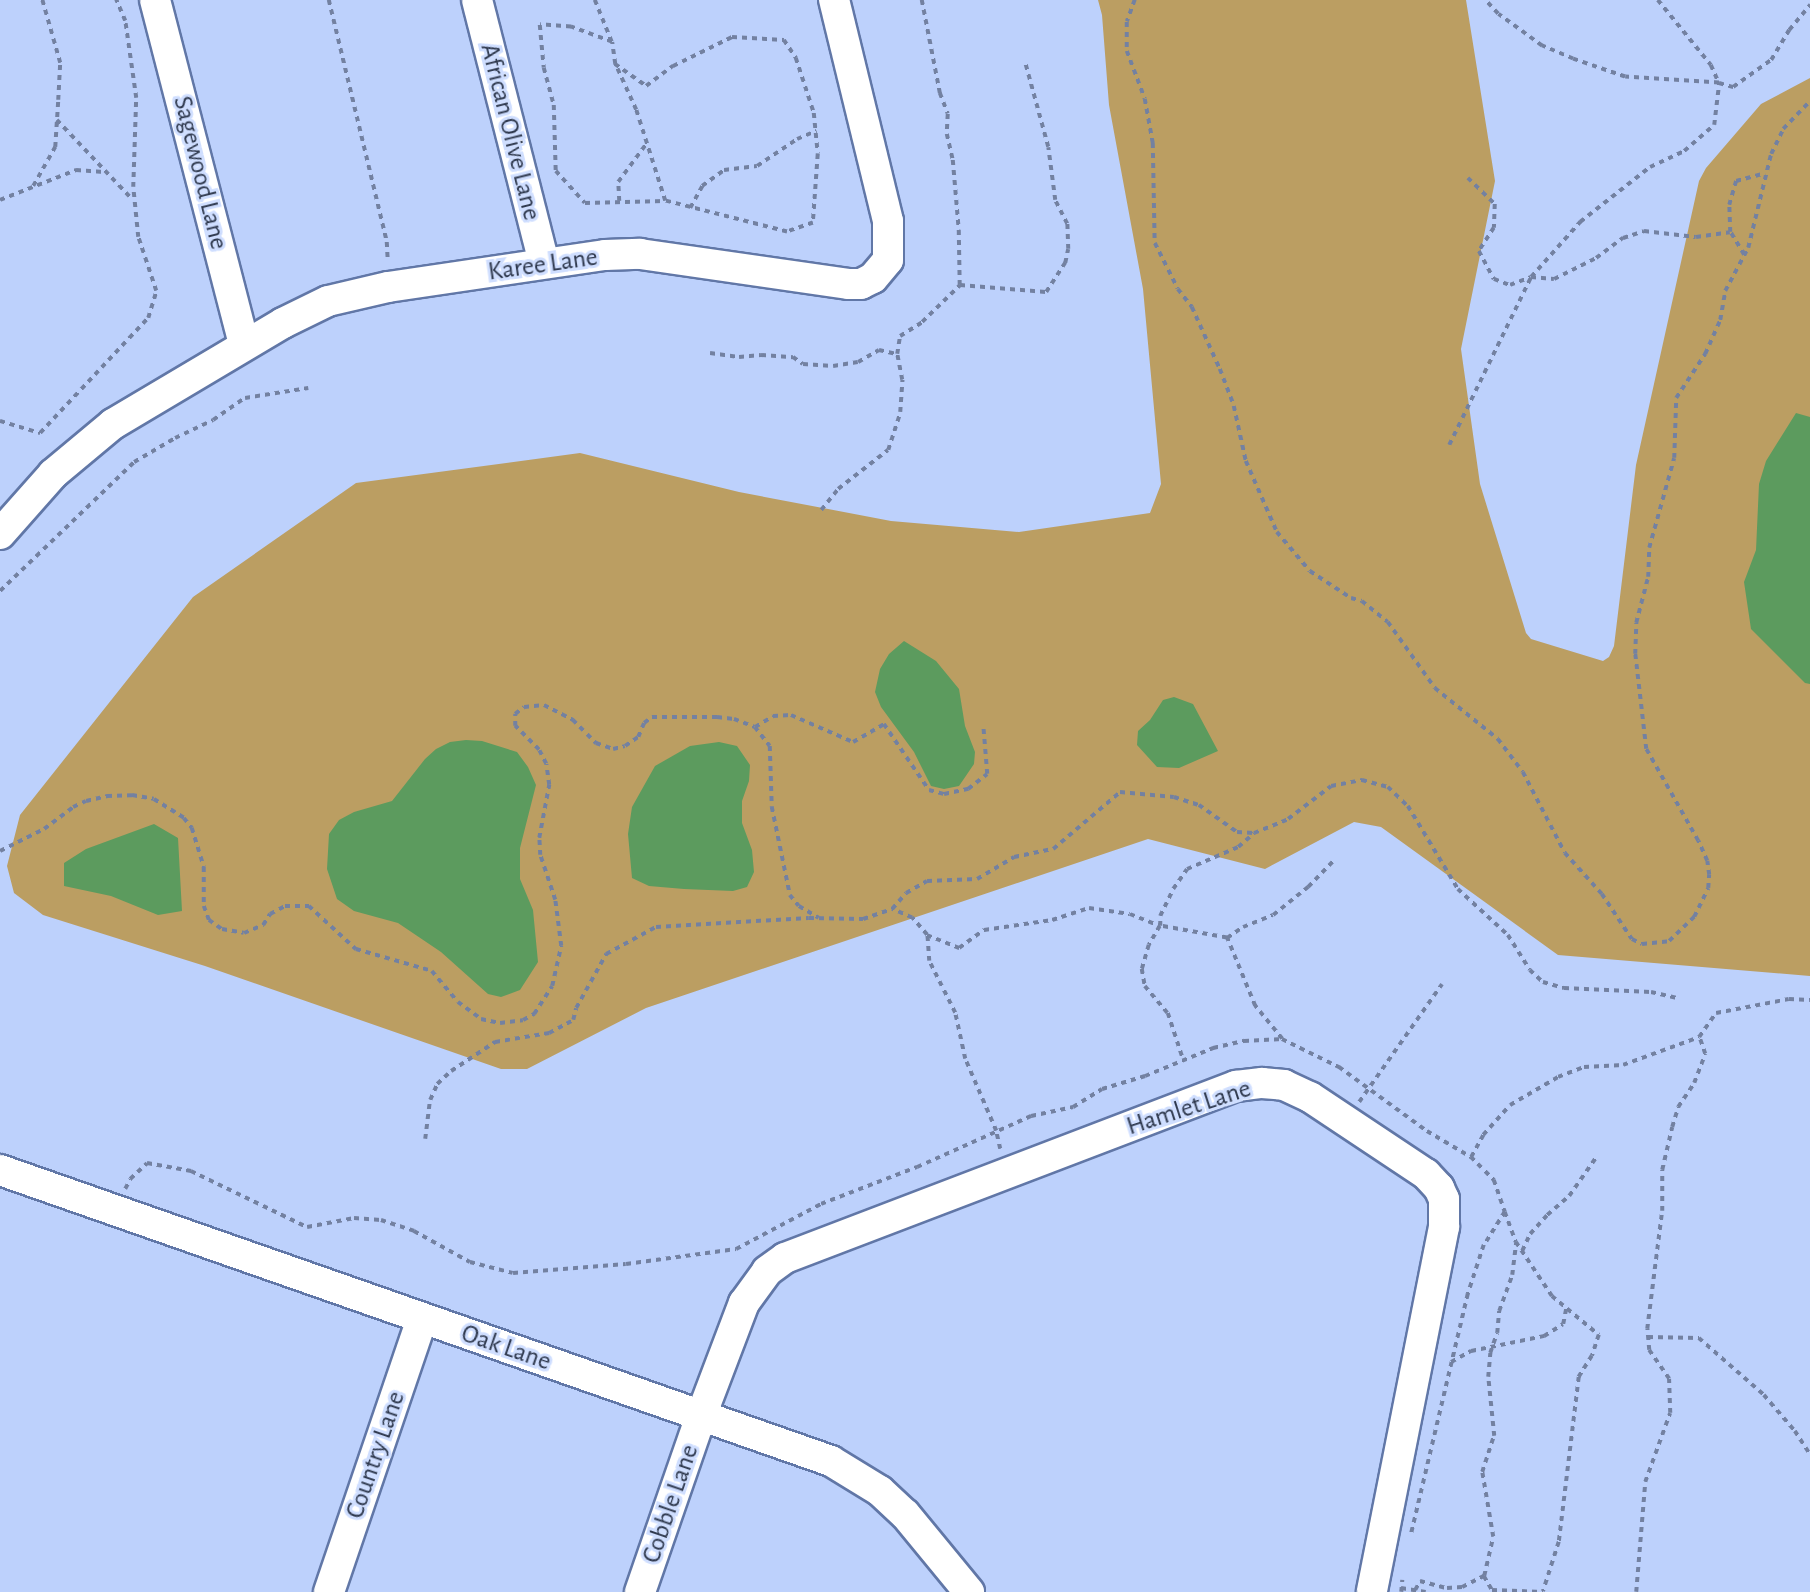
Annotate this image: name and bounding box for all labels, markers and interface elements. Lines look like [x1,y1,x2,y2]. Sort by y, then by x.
street label: African Olive Lane [473,40,547,224]
street label: Sagewood Lane [166,93,234,253]
street label: Karee Lane [486,242,600,288]
street label: Hamlet Lane [1123,1073,1255,1143]
street label: Oak Lane [457,1318,555,1378]
street label: Country Lane [340,1387,412,1523]
street label: Cobble Lane [636,1441,706,1567]

